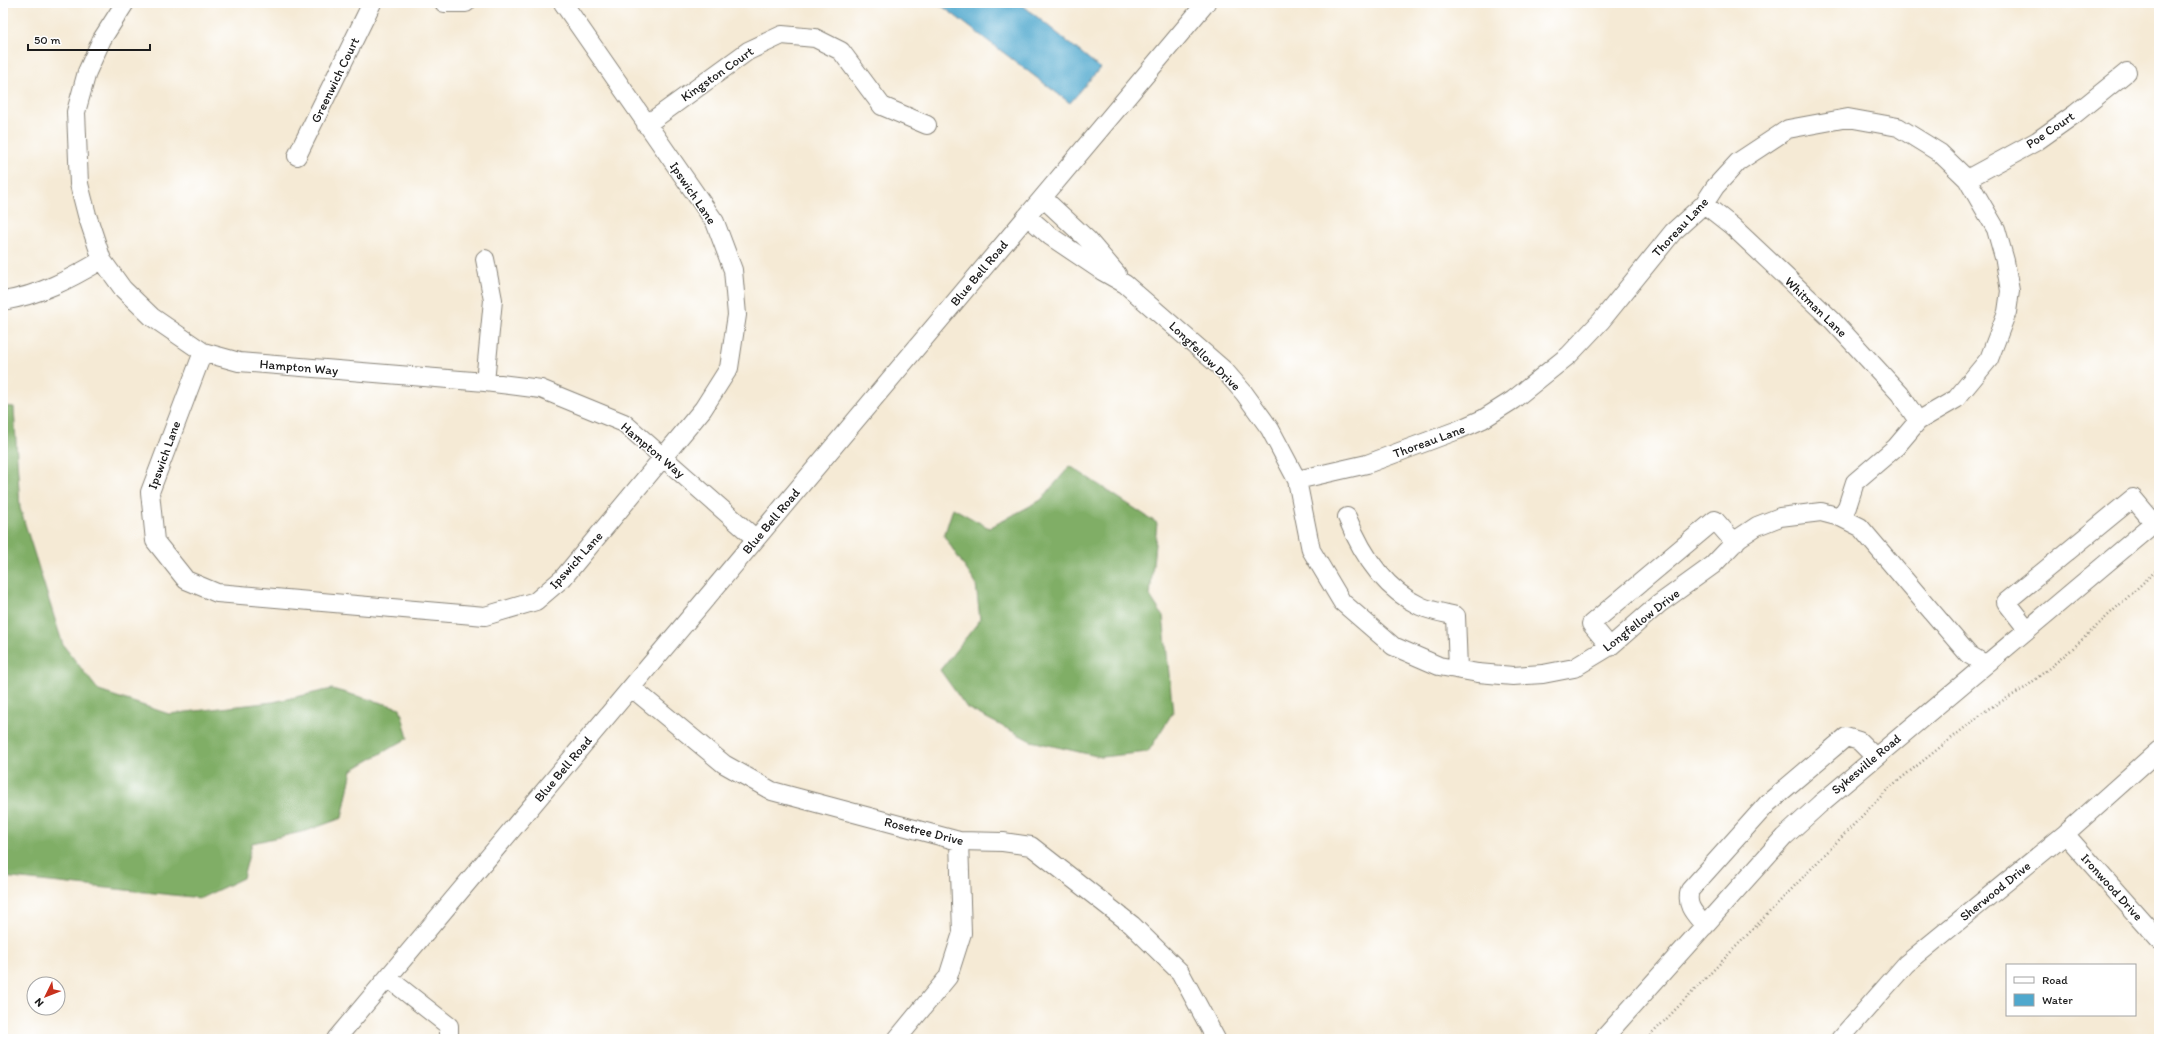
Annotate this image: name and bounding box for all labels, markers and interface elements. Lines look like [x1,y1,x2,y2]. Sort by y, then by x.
scale bar [28,26,150,52]
text: 50 m [34,33,60,47]
street label: Greenwich Court [308,35,362,125]
street label: Kingston Court [678,43,756,105]
street label: Poe Court [2023,108,2077,152]
street label: Ipswich Lane [667,159,719,227]
street label: Thoreau Lane [1649,194,1711,260]
street label: Blue Bell Road [947,237,1011,309]
street label: Whitman Lane [1782,274,1850,340]
street label: Longfellow Drive [1166,318,1244,394]
street label: Hampton Way [259,356,339,378]
street label: Ipswich Lane [145,419,183,491]
street label: Hampton Way [618,419,688,481]
street label: Thoreau Lane [1391,421,1467,461]
street label: Blue Bell Road [739,485,803,557]
street label: Ipswich Lane [546,528,606,592]
street label: Longfellow Drive [1600,585,1682,655]
street label: Sykesville Road [1828,731,1904,797]
street label: Blue Bell Road [531,733,595,805]
street label: Rosetree Drive [883,814,965,848]
street label: Ironwood Drive [2078,850,2146,924]
street label: Sherwood Drive [1957,858,2033,924]
legend [2006,964,2136,1016]
text: Road [2042,973,2068,987]
north arrow [26,976,66,1016]
text: Water [2042,993,2073,1007]
text: N [32,995,46,1010]

